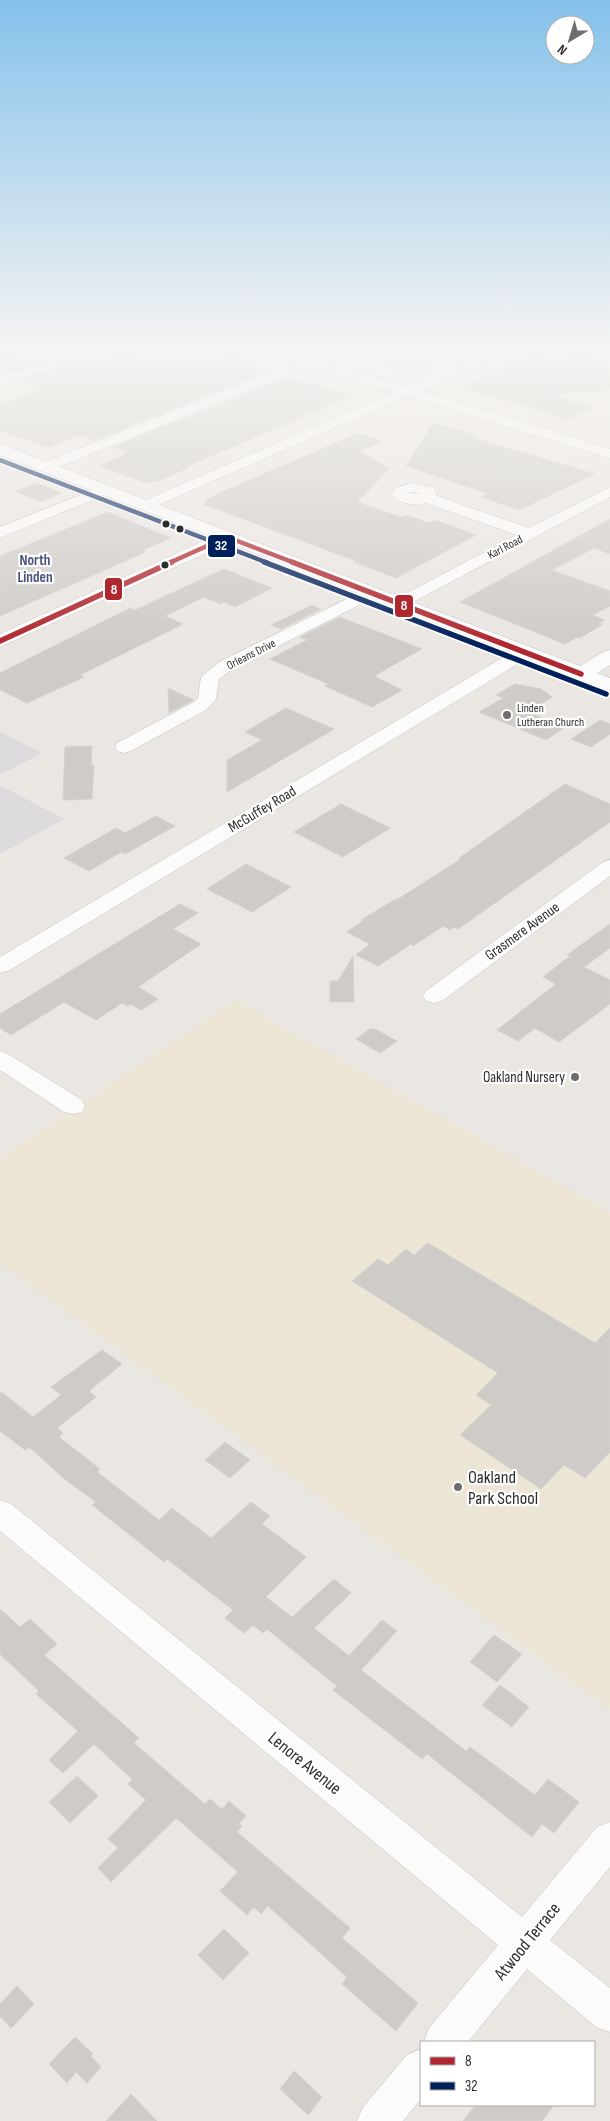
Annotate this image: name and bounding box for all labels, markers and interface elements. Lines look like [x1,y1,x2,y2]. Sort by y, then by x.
north arrow [545,15,595,65]
text: N [554,41,570,59]
unlabelled marker [161,519,171,529]
unlabelled marker [175,524,185,534]
street label: Karl Road [485,532,525,563]
line badge: 32 [207,534,236,558]
text: 32 [215,537,227,554]
district label: North Linden [17,551,53,587]
unlabelled marker [160,560,170,570]
line badge: 8 [104,577,123,601]
text: 8 [111,581,118,598]
line badge: 8 [394,594,414,618]
text: 8 [401,597,408,614]
street label: Orleans Drive [224,636,279,673]
place label: Linden Lutheran Church [517,701,584,730]
marker: Linden Lutheran Church [501,709,513,721]
street label: McGuffey Road [225,782,300,837]
street label: Grasmere Avenue [481,898,563,965]
place label: Oakland Nursery [483,1068,565,1087]
marker: Oakland Nursery [569,1071,581,1083]
place label: Oakland Park School [468,1467,538,1509]
marker: Oakland Park School [452,1481,464,1493]
street label: Lenore Avenue [264,1728,345,1799]
street label: Atwood Terrace [489,1898,565,1985]
legend [420,2041,595,2106]
text: 8 [465,2052,472,2071]
text: 32 [465,2077,477,2096]

